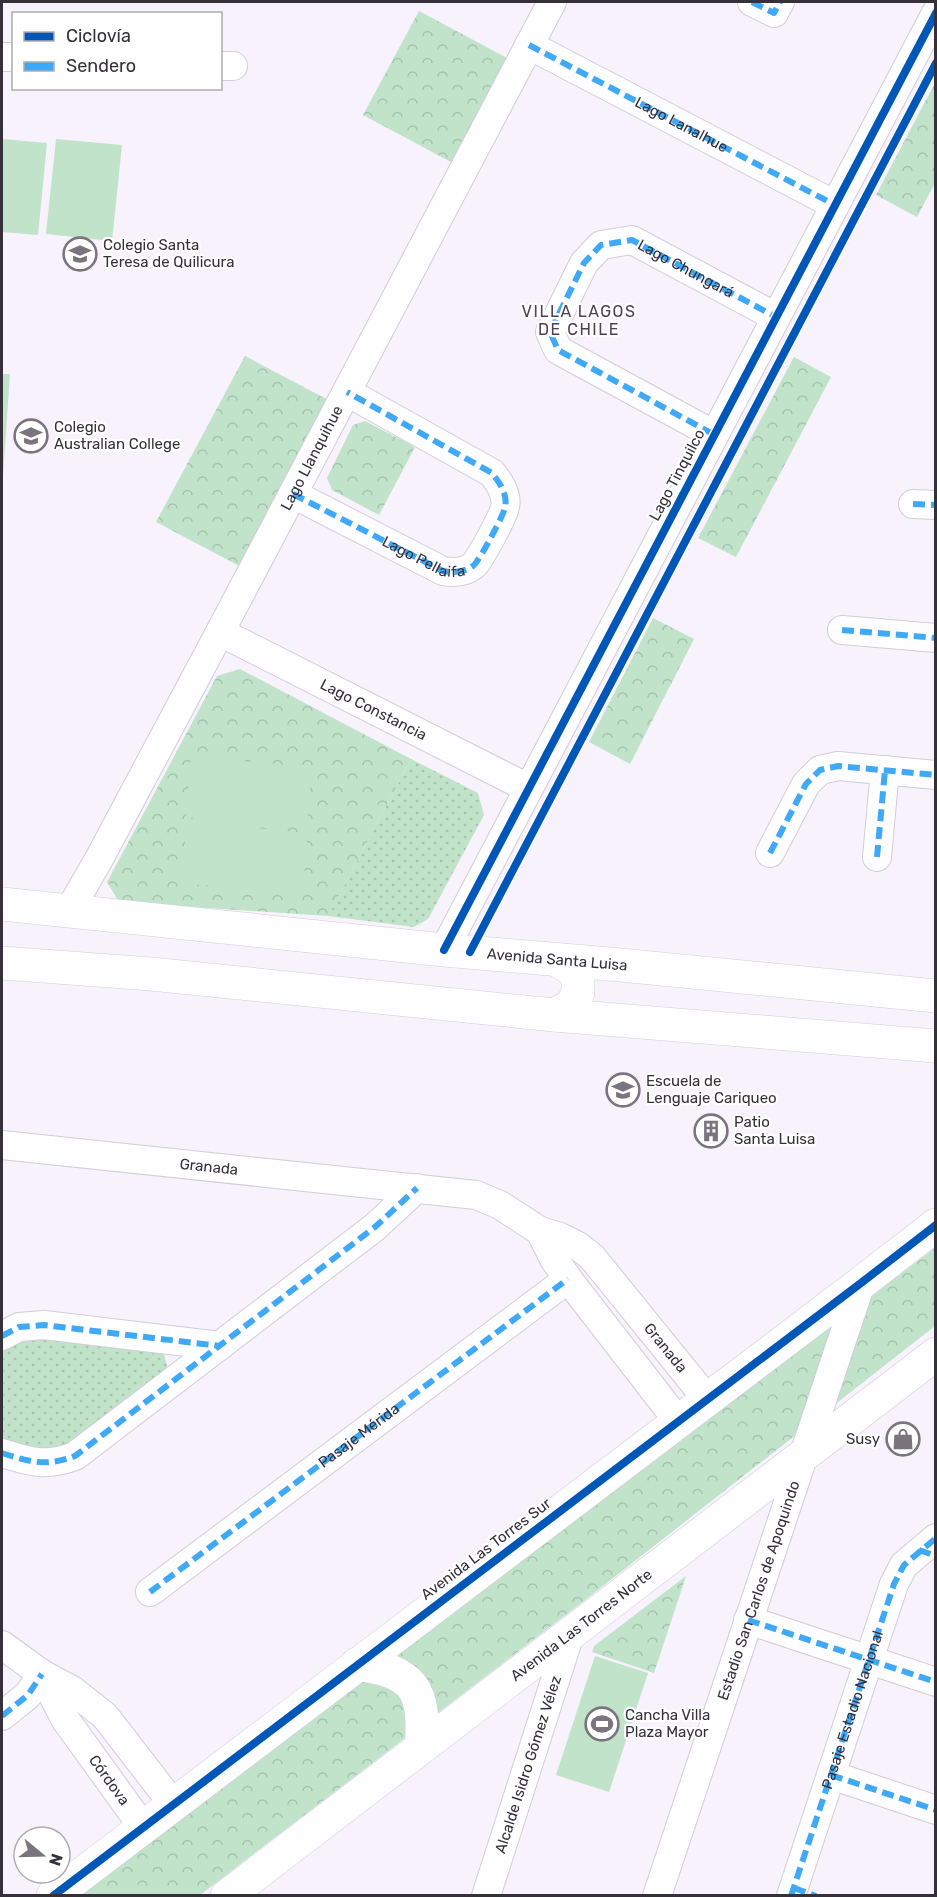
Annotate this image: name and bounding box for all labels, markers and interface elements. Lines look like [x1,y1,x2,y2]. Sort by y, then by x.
legend [12,12,222,90]
text: Ciclovía [66,25,131,47]
text: Sendero [66,55,136,77]
street label: Lago Lanalhue [632,93,731,156]
school or university icon: Colegio Santa Teresa de Quilicura [62,236,98,272]
place label: Colegio Santa Teresa de Quilicura [103,236,234,271]
street label: Lago Chungará [635,236,737,302]
district label: VILLA LAGOS DE CHILE [522,302,636,339]
street label: Lago Llanquihue [277,403,347,513]
school or university icon: Colegio Australian College [13,418,49,454]
place label: Colegio Australian College [54,418,180,453]
street label: Lago Tinquilco [645,426,709,524]
street label: Lago Pellaifa [379,532,467,581]
street label: Lago Constancia [317,675,430,744]
street label: Avenida Santa Luisa [486,945,628,975]
school or university icon: Escuela de Lenguaje Cariqueo [605,1072,641,1108]
place label: Escuela de Lenguaje Cariqueo [646,1072,777,1107]
building icon: Patio Santa Luisa [693,1113,729,1149]
place label: Patio Santa Luisa [734,1113,815,1148]
street label: Granada [179,1155,239,1179]
street label: Granada [640,1319,691,1376]
street label: Pasaje Mérida [315,1399,403,1472]
shop icon: Susy [885,1421,921,1457]
place label: Susy [846,1430,880,1448]
street label: Estadio San Carlos de Apoquindo [714,1478,804,1703]
street label: Avenida Las Torres Sur [417,1494,555,1604]
street label: Avenida Las Torres Norte [507,1565,656,1685]
street label: Pasaje Estadio Nacional [818,1628,887,1791]
street label: Alcalde Isidro Gómez Vélez [491,1673,565,1856]
sports icon: Cancha Villa Plaza Mayor [584,1706,620,1742]
place label: Cancha Villa Plaza Mayor [625,1706,710,1741]
street label: Córdova [85,1751,133,1809]
north arrow [12,1825,72,1885]
text: N [45,1851,67,1868]

